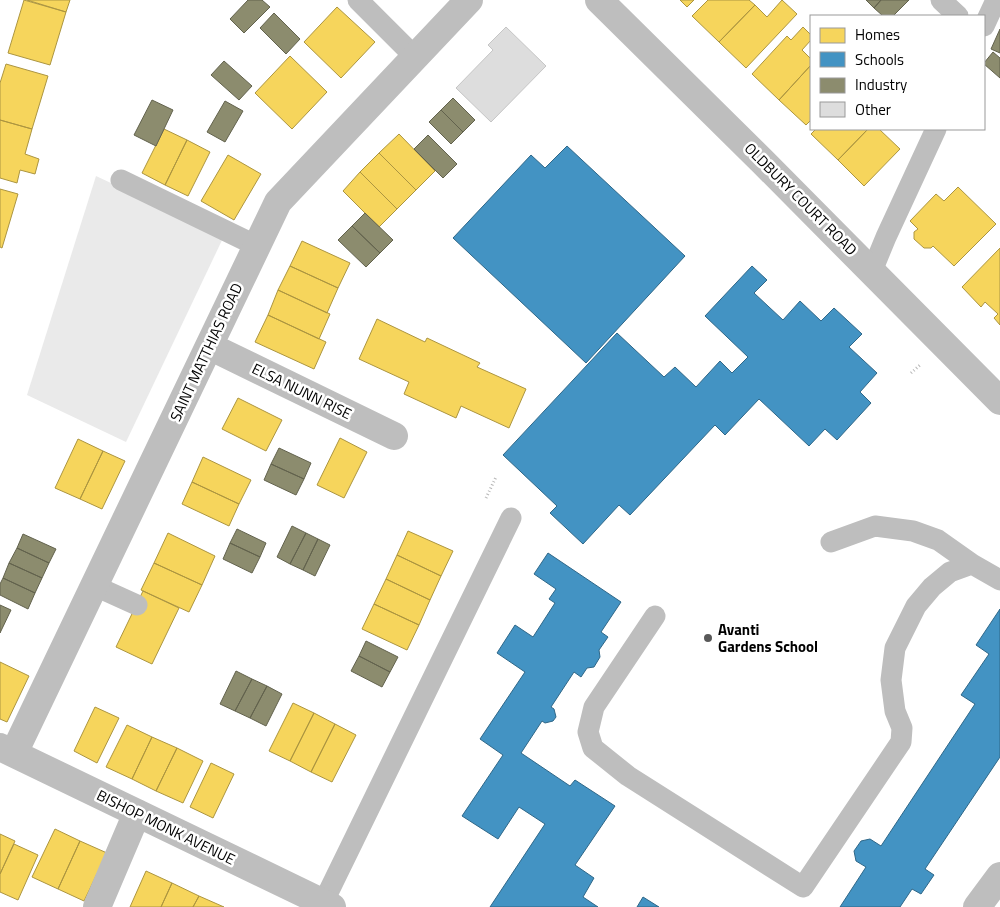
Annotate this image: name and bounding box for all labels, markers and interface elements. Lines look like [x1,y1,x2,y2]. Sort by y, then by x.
legend [810,15,985,130]
text: Homes [855,23,900,46]
text: Schools [855,48,904,71]
text: Industry [855,73,907,96]
text: Other [855,98,891,121]
street label: OLDBURY COURT ROAD [739,137,863,261]
street label: SAINT MATTHIAS ROAD [164,279,248,425]
street label: ELSA NUNN RISE [248,357,356,425]
place label: Avanti Gardens School [718,618,818,658]
marker: Avanti Gardens School [702,632,714,644]
street label: BISHOP MONK AVENUE [93,783,239,871]

